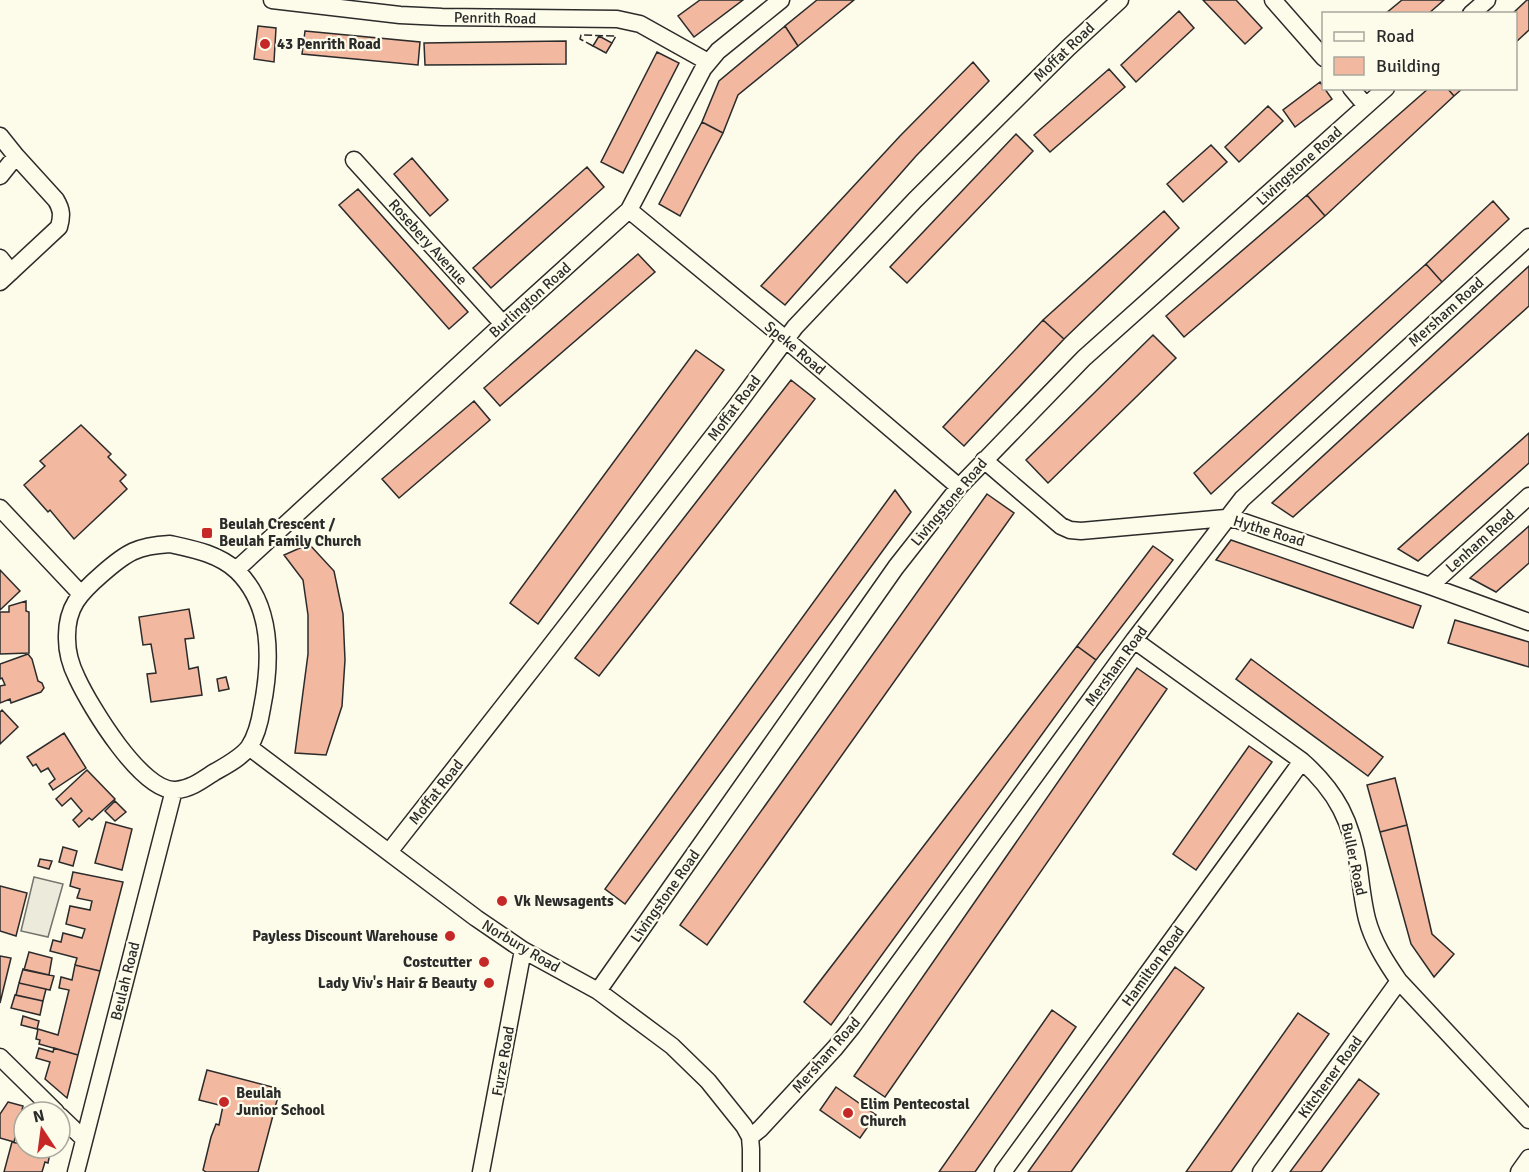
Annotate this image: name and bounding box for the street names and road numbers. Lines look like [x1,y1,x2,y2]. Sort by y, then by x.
street label: Penrith Road [454,8,536,28]
street label: Moffat Road [1030,19,1098,85]
street label: Livingstone Road [1253,123,1346,209]
street label: Rosebery Avenue [385,195,471,289]
street label: Burlington Road [485,259,575,341]
street label: Mersham Road [1405,274,1487,350]
street label: Speke Road [761,317,829,379]
street label: Moffat Road [703,372,765,444]
street label: Livingstone Road [907,454,991,549]
street label: Lenham Road [1442,505,1518,577]
street label: Hythe Road [1231,512,1307,550]
street label: Mersham Road [1081,622,1151,710]
street label: Moffat Road [405,756,467,828]
street label: Buller Road [1337,821,1371,897]
street label: Livingstone Road [626,846,704,946]
street label: Norbury Road [479,916,563,976]
street label: Hamilton Road [1118,922,1188,1009]
street label: Beulah Road [107,940,143,1022]
street label: Mersham Road [788,1013,864,1097]
street label: Furze Road [488,1025,518,1097]
street label: Kitchener Road [1294,1032,1366,1122]

